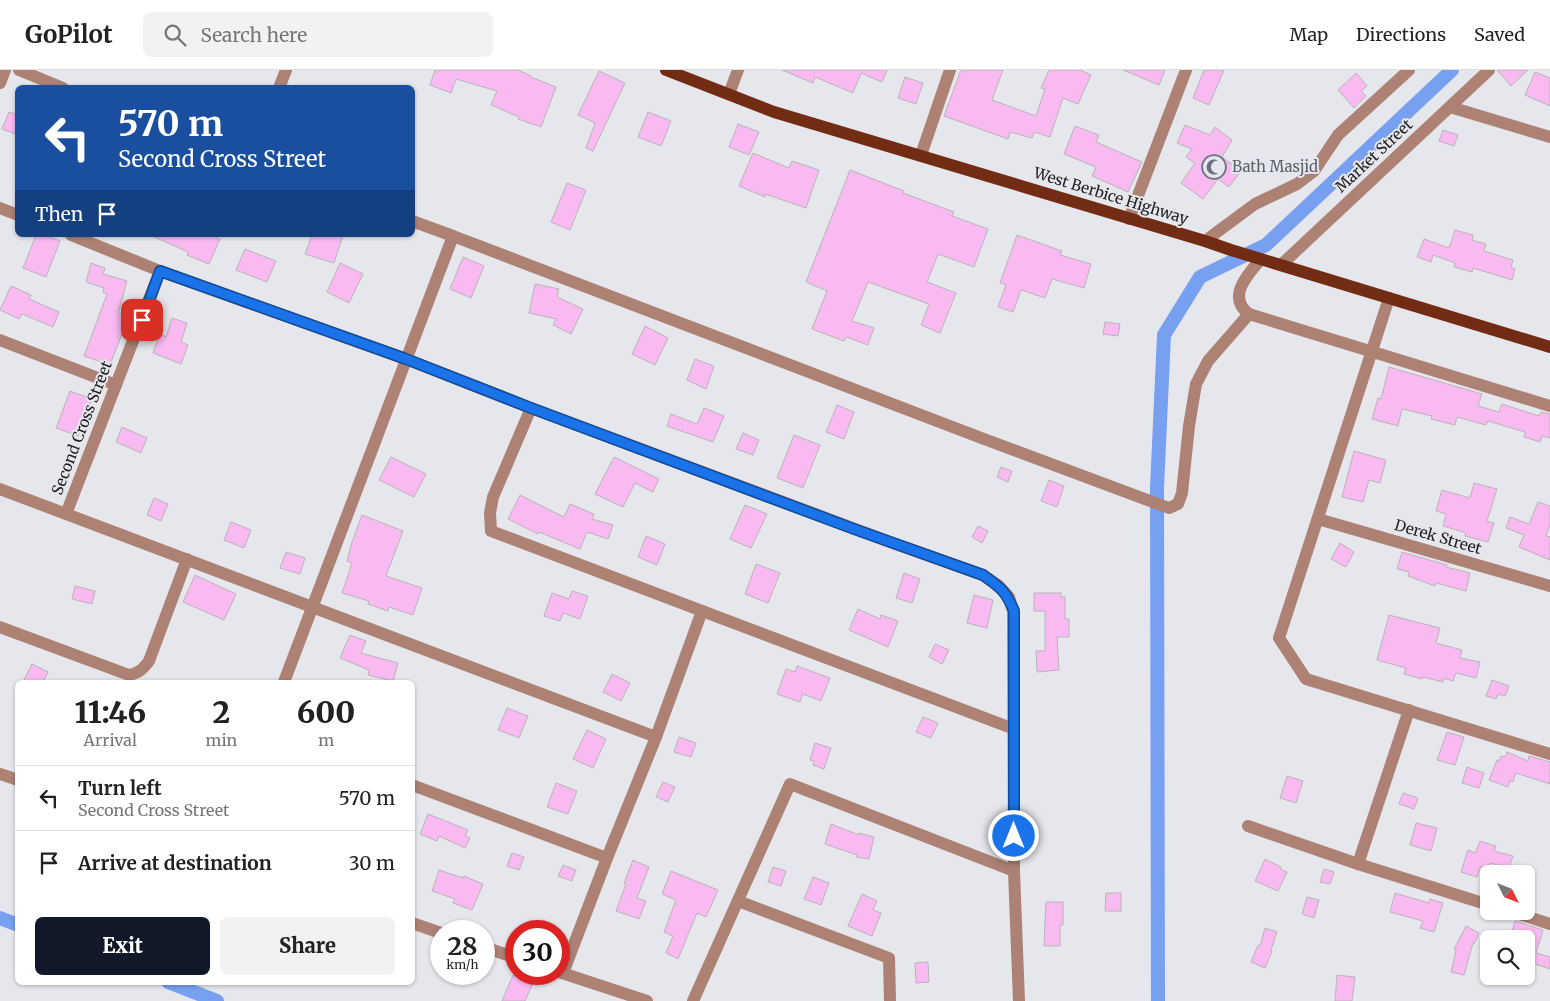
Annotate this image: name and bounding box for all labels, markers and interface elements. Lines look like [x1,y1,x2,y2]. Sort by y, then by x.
search box [143,12,493,57]
text: GoPilot [25,19,113,50]
icon: search [161,21,189,49]
text: Search here [201,23,307,47]
text: Map [1290,23,1328,46]
text: Directions [1356,23,1446,46]
text: Saved [1474,23,1525,46]
text: 570 m [118,102,223,146]
icon: left [35,105,100,170]
street label: Market Street [1331,115,1416,196]
text: Second Cross Street [118,145,326,173]
mosque icon: Bath Masjid [1201,154,1227,180]
place label: Bath Masjid [1232,157,1318,176]
street label: West Berbice Highway [1031,163,1191,228]
icon: arrive [93,200,121,228]
text: Then [35,202,83,226]
pin [121,299,163,341]
icon: arrive [128,306,156,334]
street label: Second Cross Street [47,358,116,497]
street label: Derek Street [1392,515,1484,558]
text: 11:46 [75,693,146,731]
text: 2 [213,693,230,731]
text: 600 [297,693,355,731]
text: Arrival [84,730,137,750]
text: min [206,730,237,750]
text: m [318,730,334,750]
text: Turn left [78,776,162,800]
icon: left [35,784,63,812]
text: 570 m [339,786,395,810]
text: Second Cross Street [78,800,229,820]
position arrow [987,809,1039,861]
icon: arrive [35,849,63,877]
text: Arrive at destination [78,851,272,875]
text: 30 m [349,851,395,875]
north arrow [1480,865,1535,920]
map controls [1480,865,1535,985]
button: Exit [35,917,210,975]
button: Share [220,917,395,975]
speed limit sign: 30 [505,920,570,985]
text: 28 [447,930,478,962]
button: search [1480,930,1535,985]
text: km/h [447,957,478,972]

